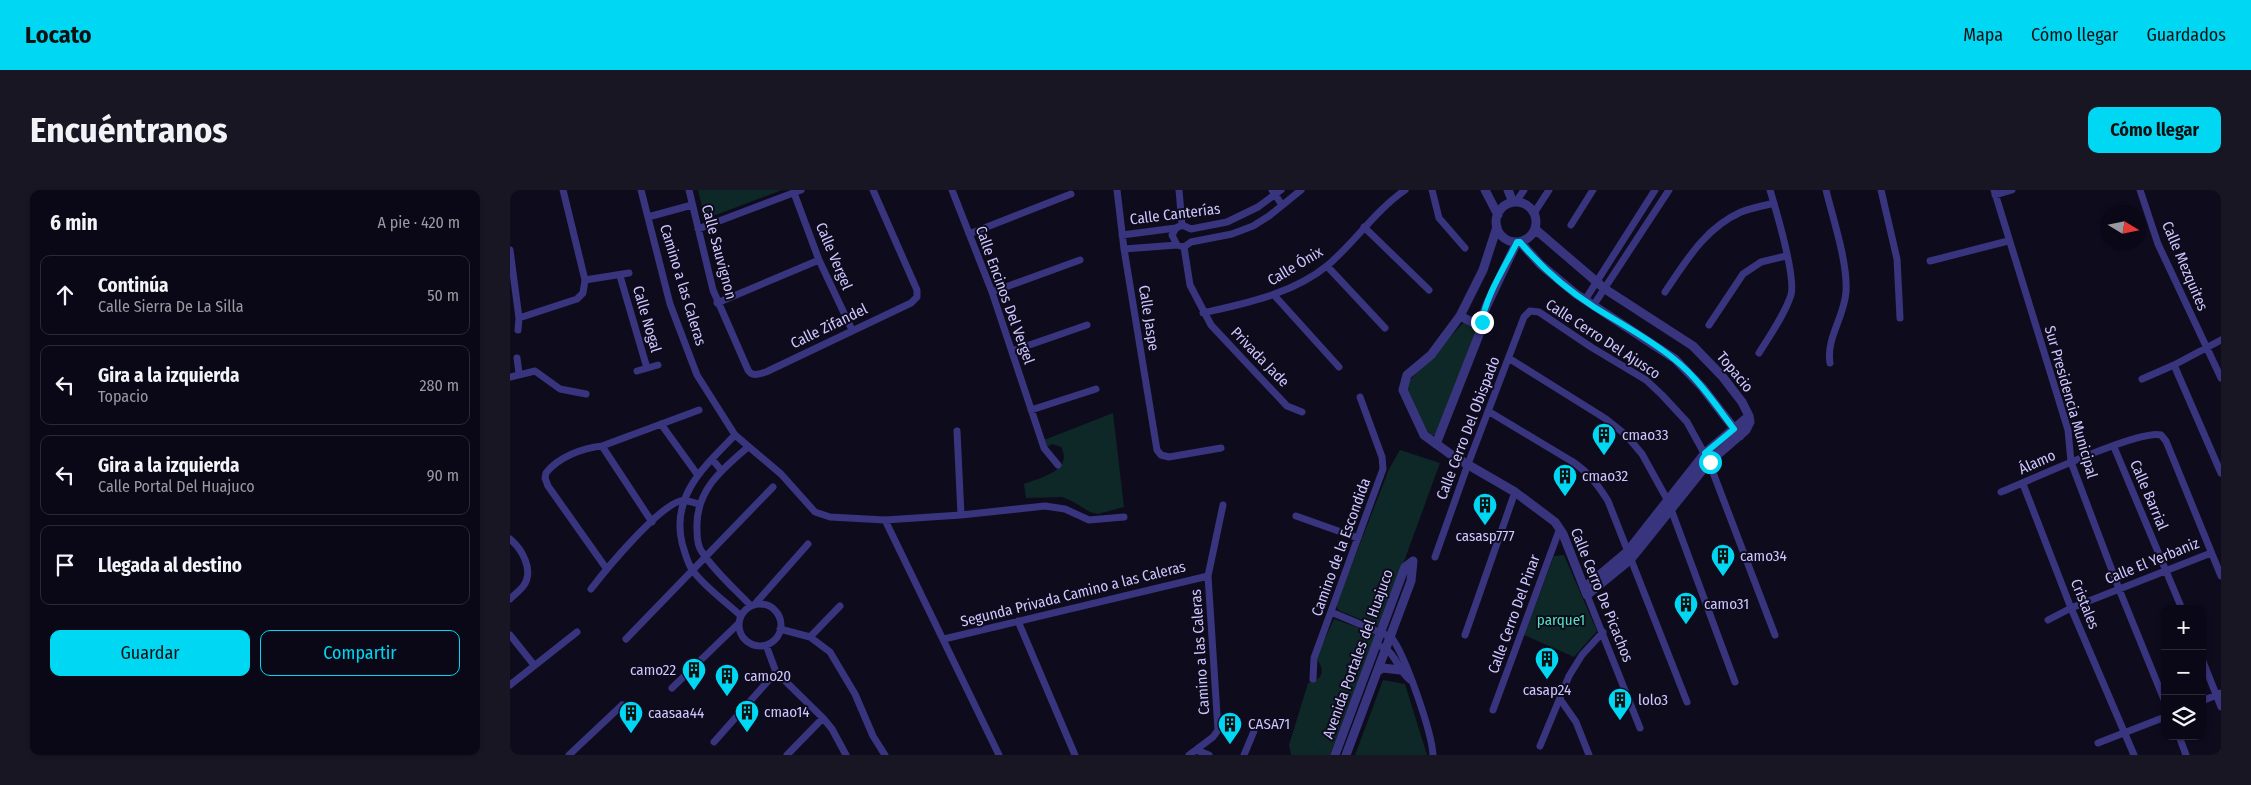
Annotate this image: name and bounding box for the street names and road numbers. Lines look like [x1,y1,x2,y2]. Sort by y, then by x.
street label: Calle Canterías [1129,200,1221,228]
street label: Calle Sauvignon [698,203,740,301]
street label: Calle Mezquites [2158,219,2212,313]
street label: Calle Vergel [812,220,856,292]
street label: Camino a las Caleras [656,222,710,348]
street label: Calle Encinos Del Vergel [972,223,1038,367]
street label: Calle Ónix [1264,242,1326,289]
street label: Calle Nogal [629,284,665,354]
street label: Calle Jaspe [1135,284,1163,352]
street label: Calle Cerro Del Ajusco [1542,295,1664,383]
street label: Calle Zifandel [788,300,870,352]
street label: Privada Jade [1227,323,1293,391]
street label: Sur Presidencia Municipal [2041,324,2101,480]
street label: Topacio [1713,348,1757,396]
street label: Calle Cerro Del Obispado [1432,354,1504,502]
street label: Álamo [2016,446,2058,478]
street label: Calle Barrial [2126,457,2172,533]
street label: Camino de la Escondida [1308,475,1374,619]
street label: Calle Cerro De Picachos [1567,525,1637,665]
street label: Calle El Yerbaniz [2102,534,2202,588]
street label: Calle Cerro Del Pinar [1484,551,1544,676]
street label: Segunda Privada Camino a las Caleras [959,557,1187,631]
street label: Avenida Portales del Huajuco [1319,567,1397,741]
street label: Cristales [2067,576,2103,632]
street label: Camino a las Caleras [1187,589,1213,715]

